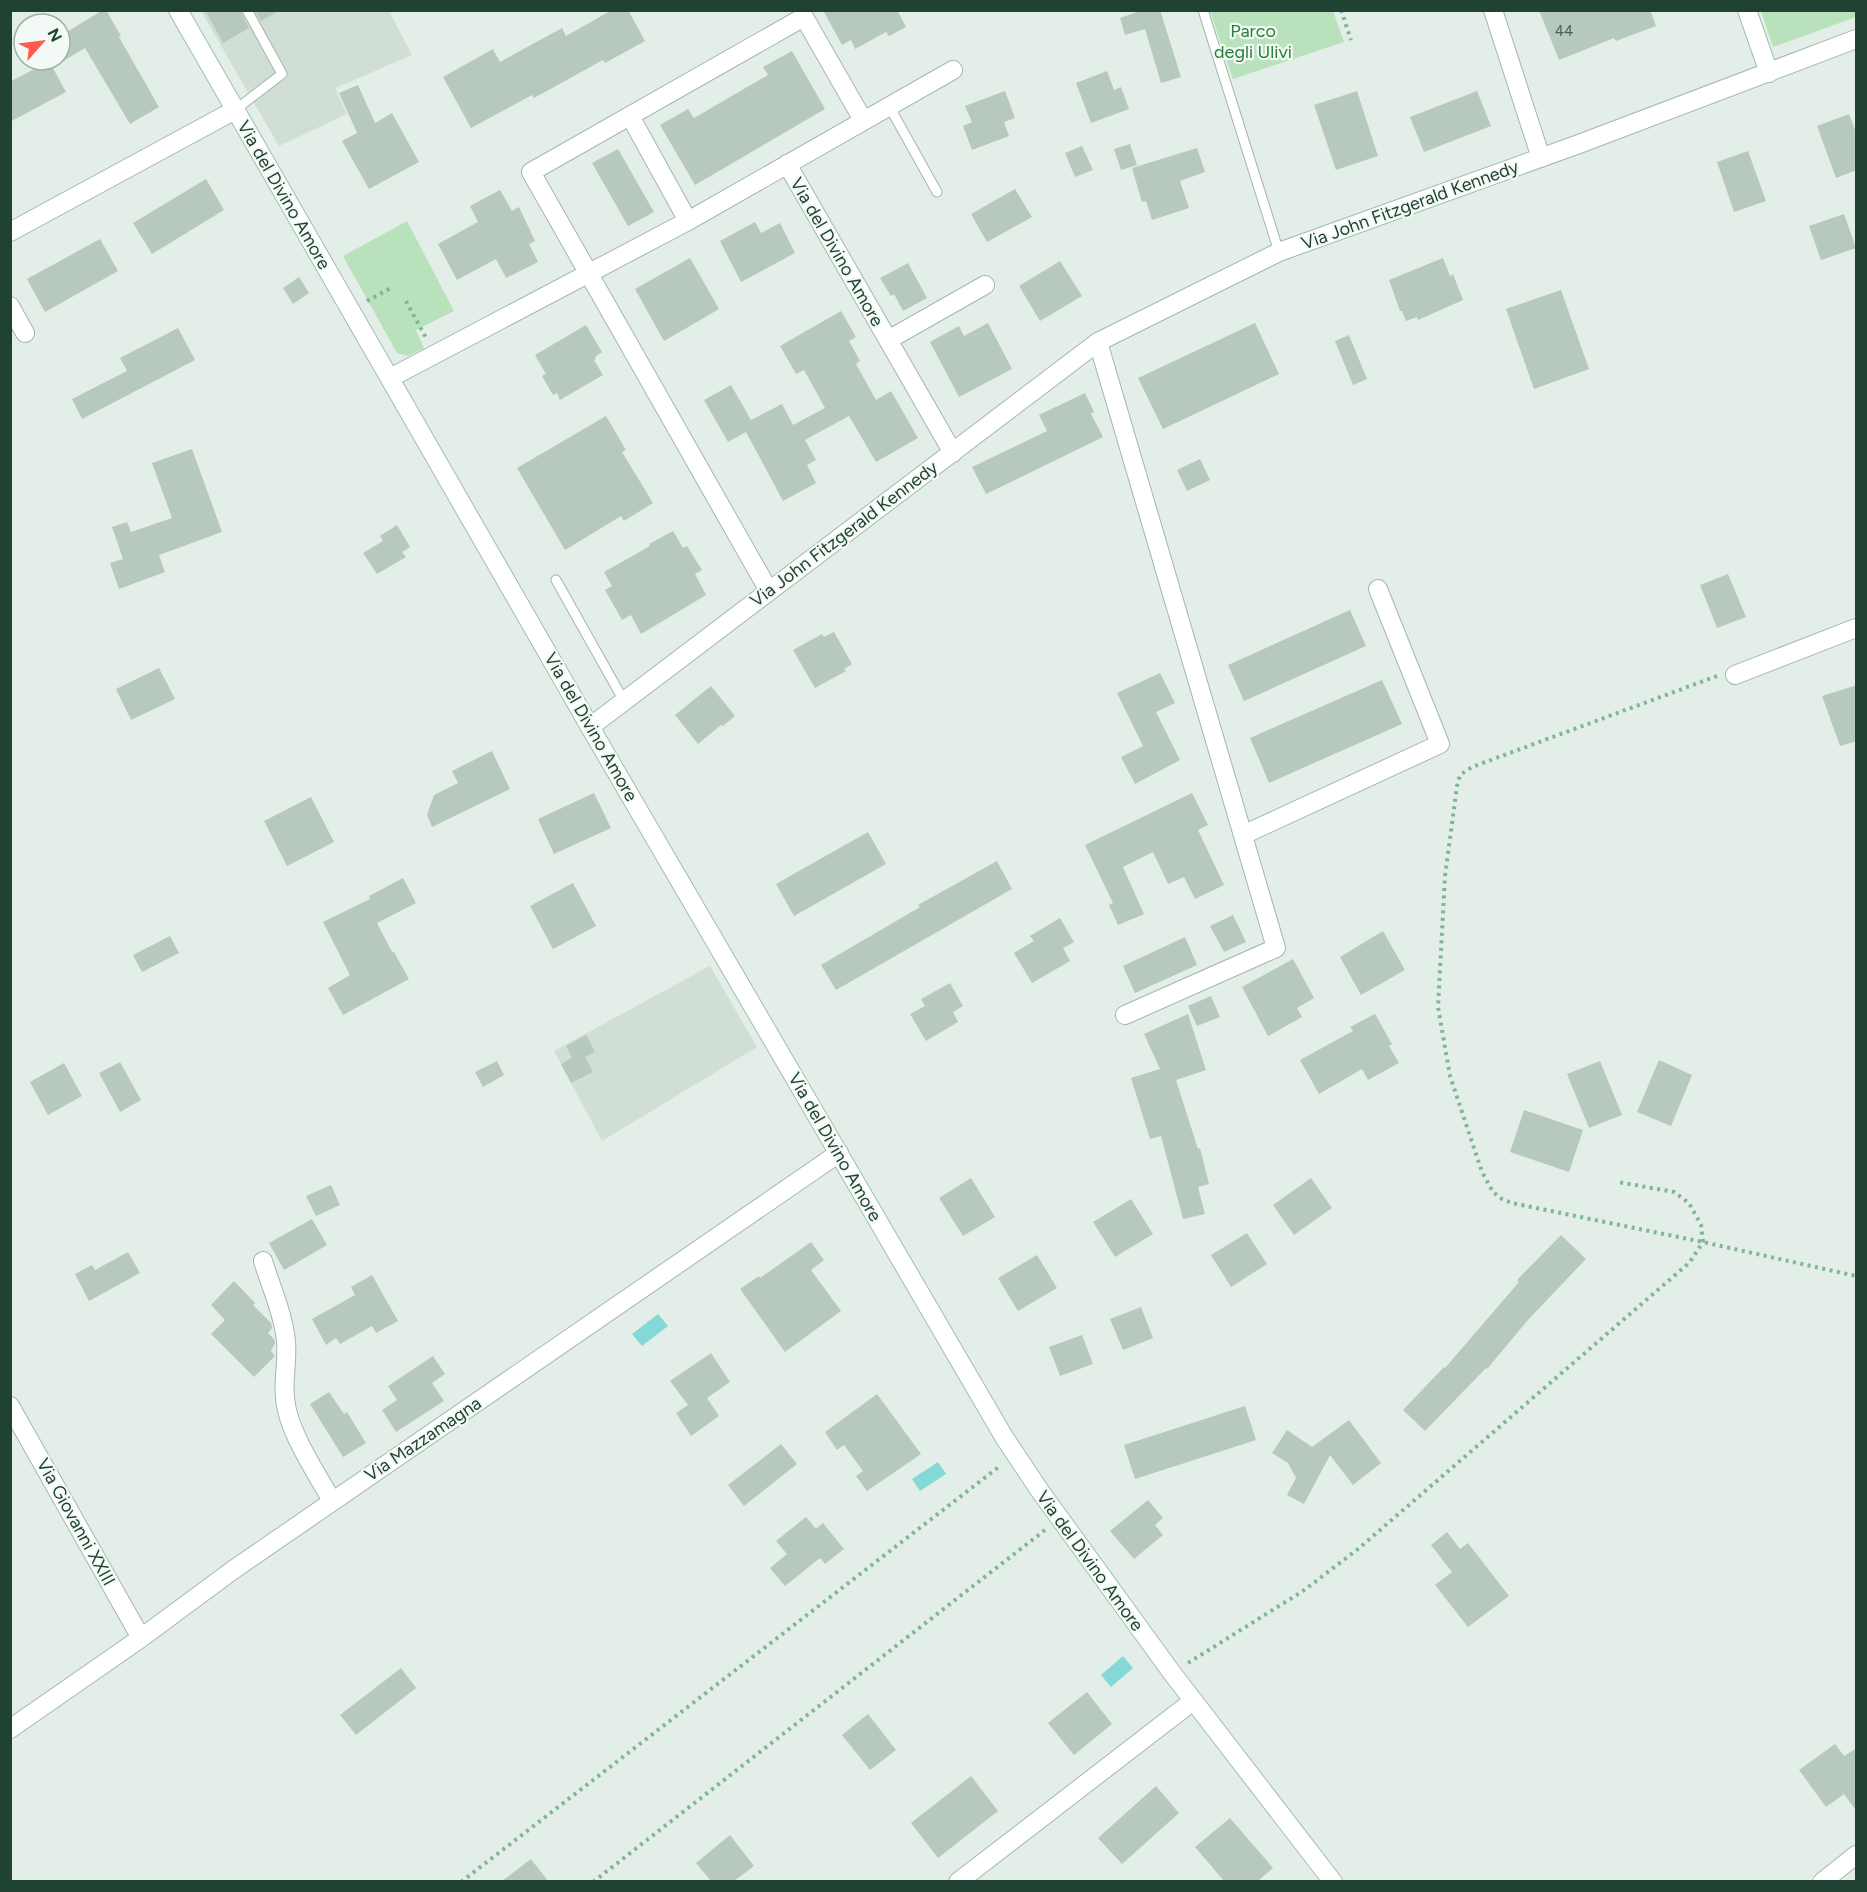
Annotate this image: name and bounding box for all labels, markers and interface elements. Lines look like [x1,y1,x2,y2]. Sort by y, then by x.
north arrow [12,12,72,72]
park label: Parco degli Ulivi [1214,20,1292,63]
house number: 44 [1555,22,1573,40]
text: N [44,25,66,45]
street label: Via del Divino Amore [232,117,336,273]
street label: Via John Fitzgerald Kennedy [1298,155,1522,255]
street label: Via del Divino Amore [785,174,889,330]
street label: Via John Fitzgerald Kennedy [746,456,943,612]
street label: Via del Divino Amore [539,649,643,805]
street label: Via del Divino Amore [783,1069,887,1225]
street label: Via Mazzamagna [361,1392,485,1486]
street label: Via Giovanni XXIII [32,1455,120,1589]
street label: Via del Divino Amore [1032,1487,1148,1636]

